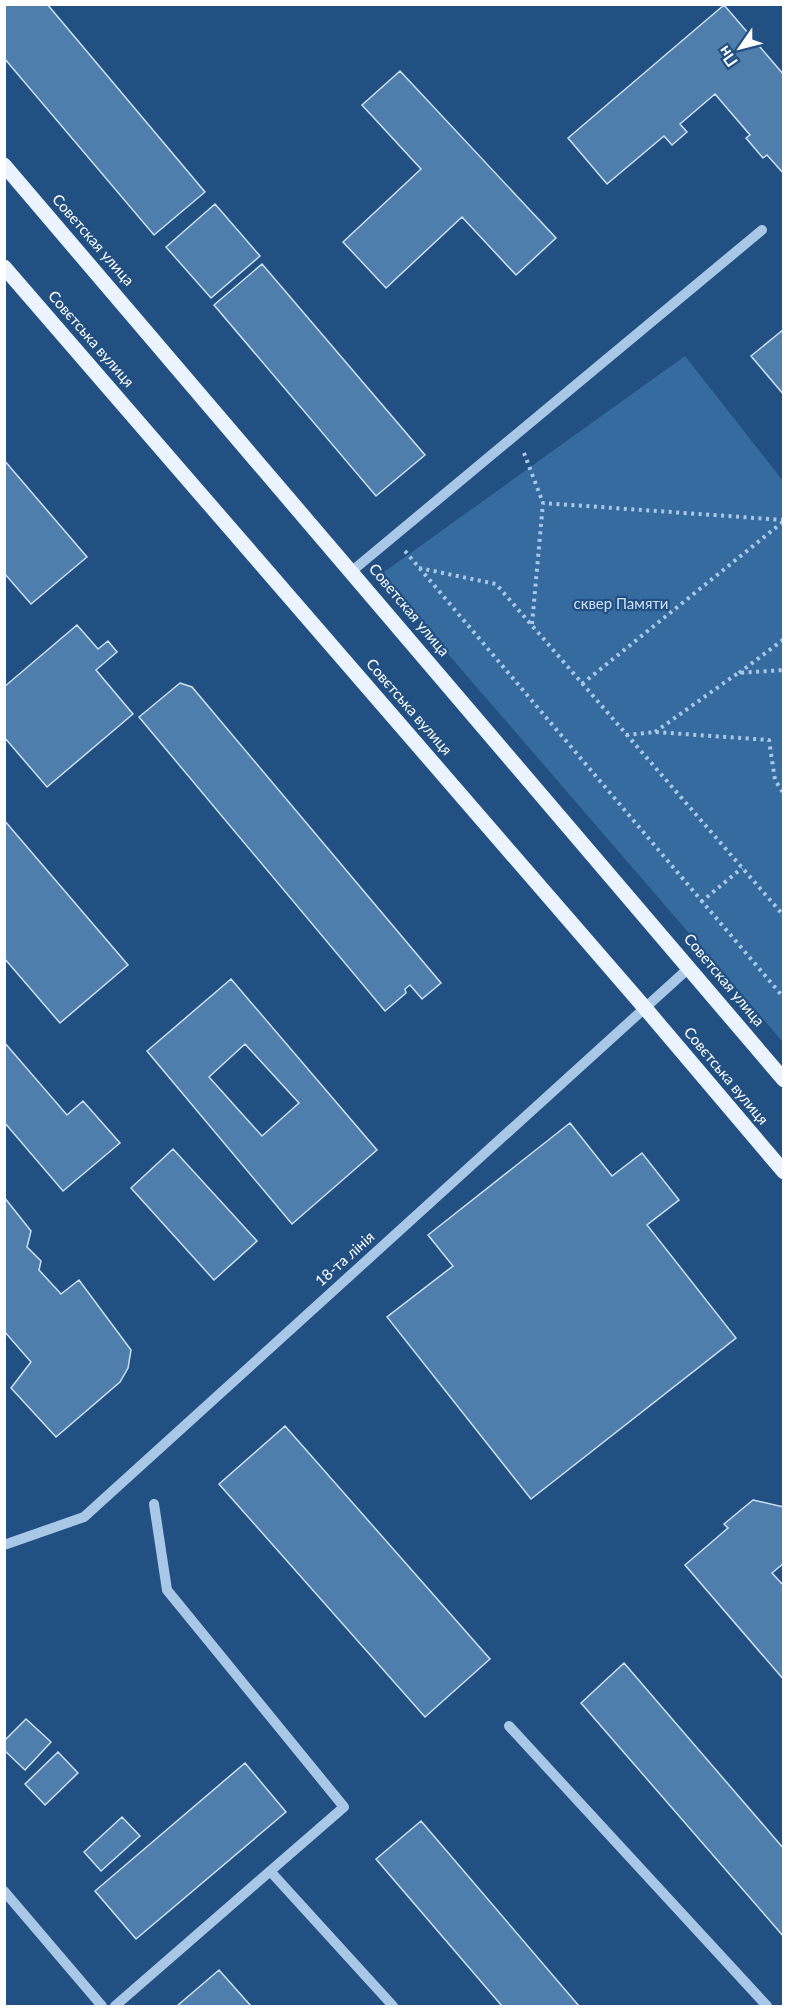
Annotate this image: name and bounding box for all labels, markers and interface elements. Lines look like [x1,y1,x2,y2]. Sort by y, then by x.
north arrow [710,18,770,78]
text: Пн [714,43,741,71]
street label: Советская улица [49,190,138,289]
street label: Совєтська вулиця [45,286,139,390]
street label: Советская улица [366,559,454,659]
park label: сквер Памяти [574,594,669,612]
street label: Совєтська вулиця [363,654,457,758]
street label: Советская улица [681,929,769,1029]
street label: Совєтська вулиця [681,1023,773,1128]
street label: 18-та лінія [311,1227,378,1289]

